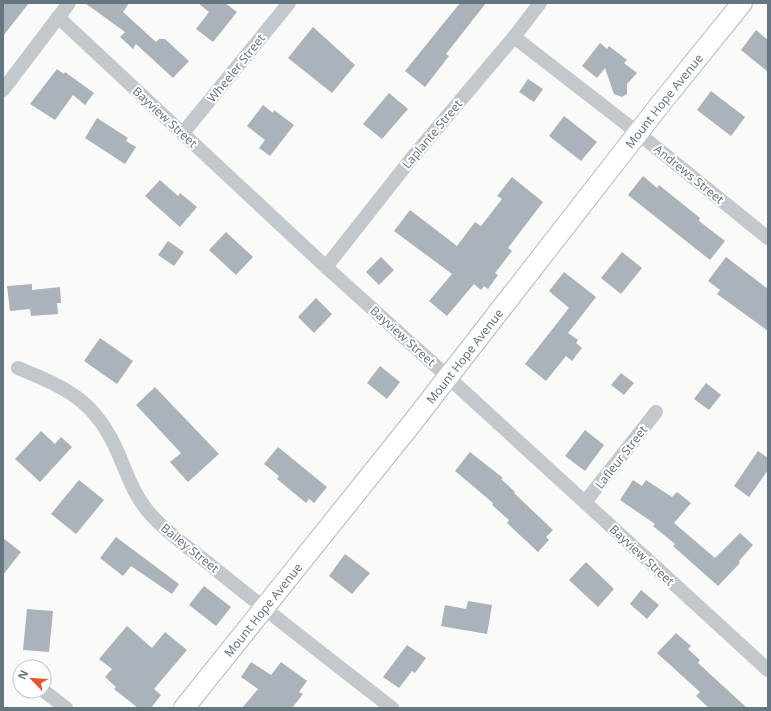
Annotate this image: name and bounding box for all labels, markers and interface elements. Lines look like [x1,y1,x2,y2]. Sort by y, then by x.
street label: Wheeler Street [203,30,269,106]
street label: Mount Hope Avenue [621,50,707,151]
street label: Bayview Street [129,83,201,152]
street label: Laplante Street [398,95,466,172]
street label: Andrews Street [650,140,728,208]
street label: Bayview Street [367,302,440,370]
street label: Mount Hope Avenue [422,305,507,407]
street label: Lafleur Street [591,421,652,492]
street label: Bailey Street [157,519,223,577]
street label: Bayview Street [606,521,678,590]
street label: Mount Hope Avenue [220,559,306,660]
north arrow [12,659,52,699]
text: N [14,667,31,682]

